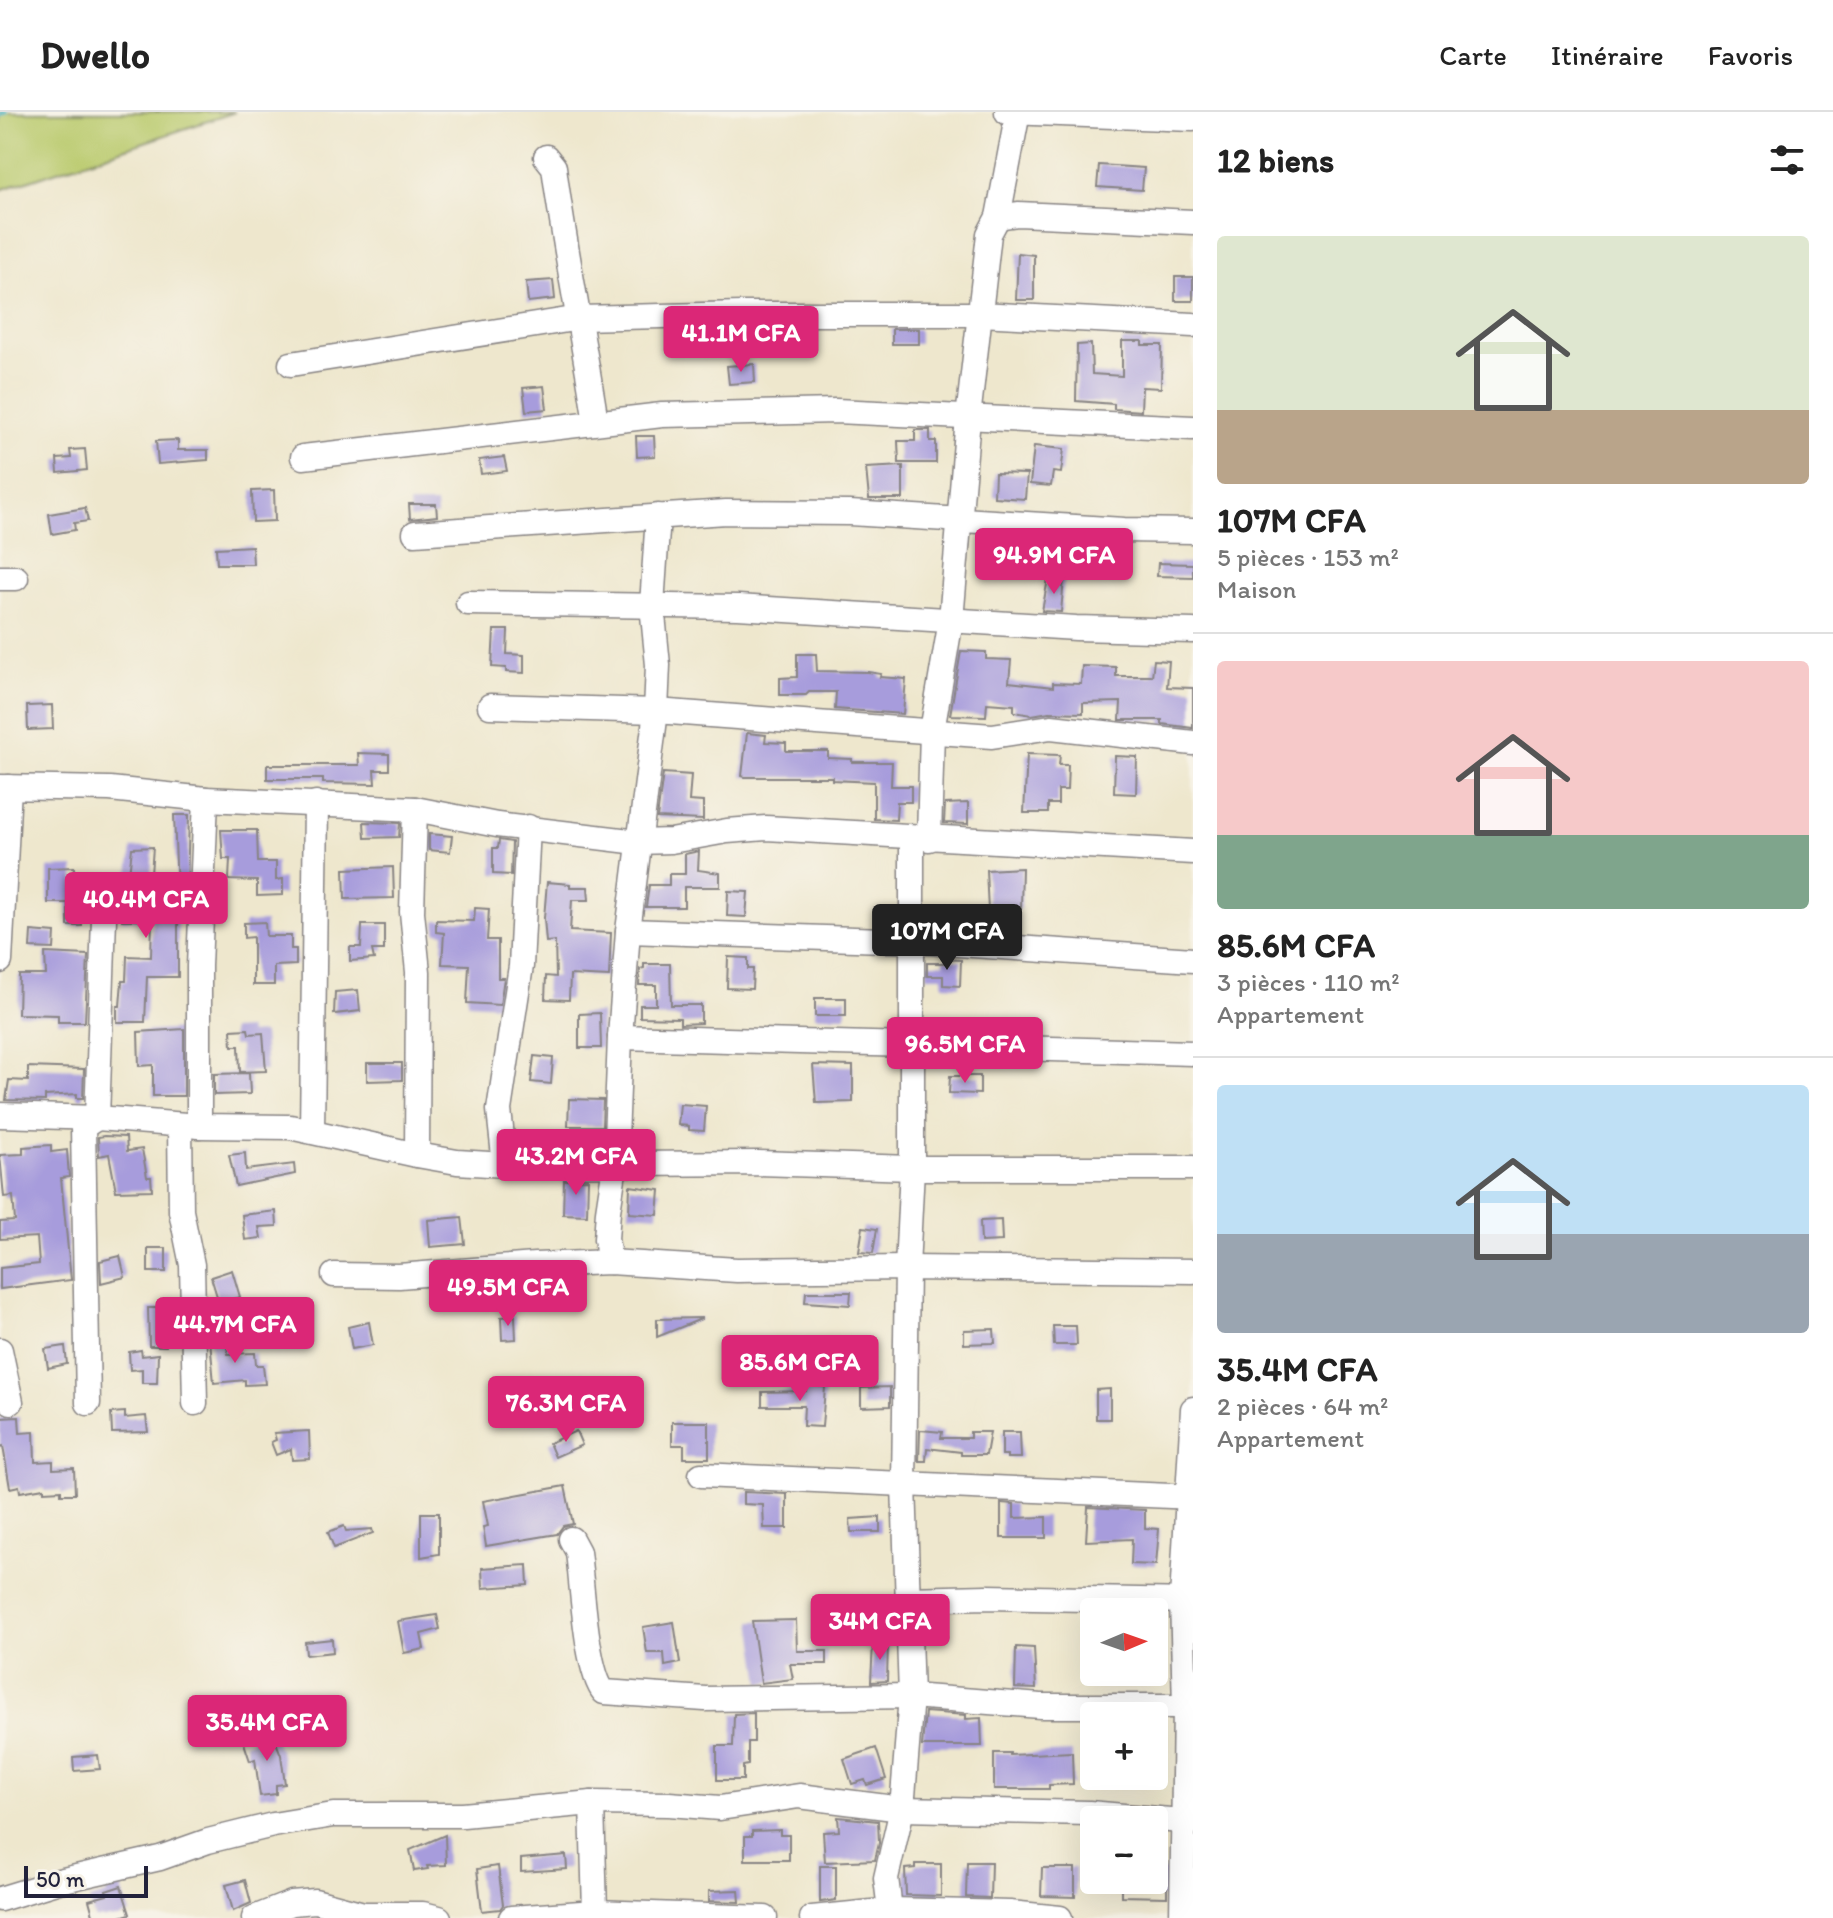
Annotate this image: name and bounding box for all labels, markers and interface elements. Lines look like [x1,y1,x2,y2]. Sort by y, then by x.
text: Dwello [40,32,150,78]
text: Carte [1439,38,1507,72]
text: Itinéraire [1551,38,1664,72]
text: Favoris [1708,38,1793,72]
icon: filters [1765,138,1809,182]
text: 12 biens [1217,140,1334,181]
icon: home [1441,288,1585,432]
pin: 41.1M CFA [649,306,833,374]
text: 41.1M CFA [681,316,801,348]
text: 107M CFA [1217,500,1366,541]
pin: 94.9M CFA [962,528,1146,596]
text: 94.9M CFA [993,538,1115,570]
text: 5 pièces · 153 m² [1217,541,1399,573]
text: Maison [1217,573,1296,605]
icon: home [1441,713,1585,857]
pin: 40.4M CFA [54,872,238,940]
text: 40.4M CFA [83,882,209,914]
pin: 107M CFA [864,904,1030,972]
text: 107M CFA [890,914,1004,946]
text: 85.6M CFA [1217,925,1375,966]
text: 3 pièces · 110 m² [1217,966,1400,998]
text: Appartement [1217,998,1364,1030]
pin: 96.5M CFA [873,1017,1057,1085]
text: 96.5M CFA [905,1027,1025,1059]
pin: 43.2M CFA [484,1129,668,1197]
icon: home [1441,1137,1585,1281]
text: 43.2M CFA [515,1139,637,1171]
pin: 49.5M CFA [416,1260,600,1328]
text: 49.5M CFA [447,1270,569,1302]
pin: 44.7M CFA [143,1297,327,1365]
text: 44.7M CFA [173,1307,297,1339]
pin: 85.6M CFA [708,1335,892,1403]
text: 85.6M CFA [740,1345,860,1377]
text: 35.4M CFA [1217,1349,1377,1390]
pin: 76.3M CFA [474,1376,658,1444]
text: 76.3M CFA [506,1386,626,1418]
text: 2 pièces · 64 m² [1217,1390,1388,1422]
text: Appartement [1217,1422,1364,1454]
pin: 34M CFA [806,1594,954,1662]
north arrow [1080,1598,1168,1686]
map controls [1080,1598,1168,1894]
text: 34M CFA [829,1604,931,1636]
pin: 35.4M CFA [175,1695,359,1763]
button: + [1080,1702,1168,1790]
text: 35.4M CFA [206,1705,328,1737]
button: − [1080,1806,1168,1894]
scale bar [24,1862,148,1898]
text: 50 m [36,1866,85,1893]

